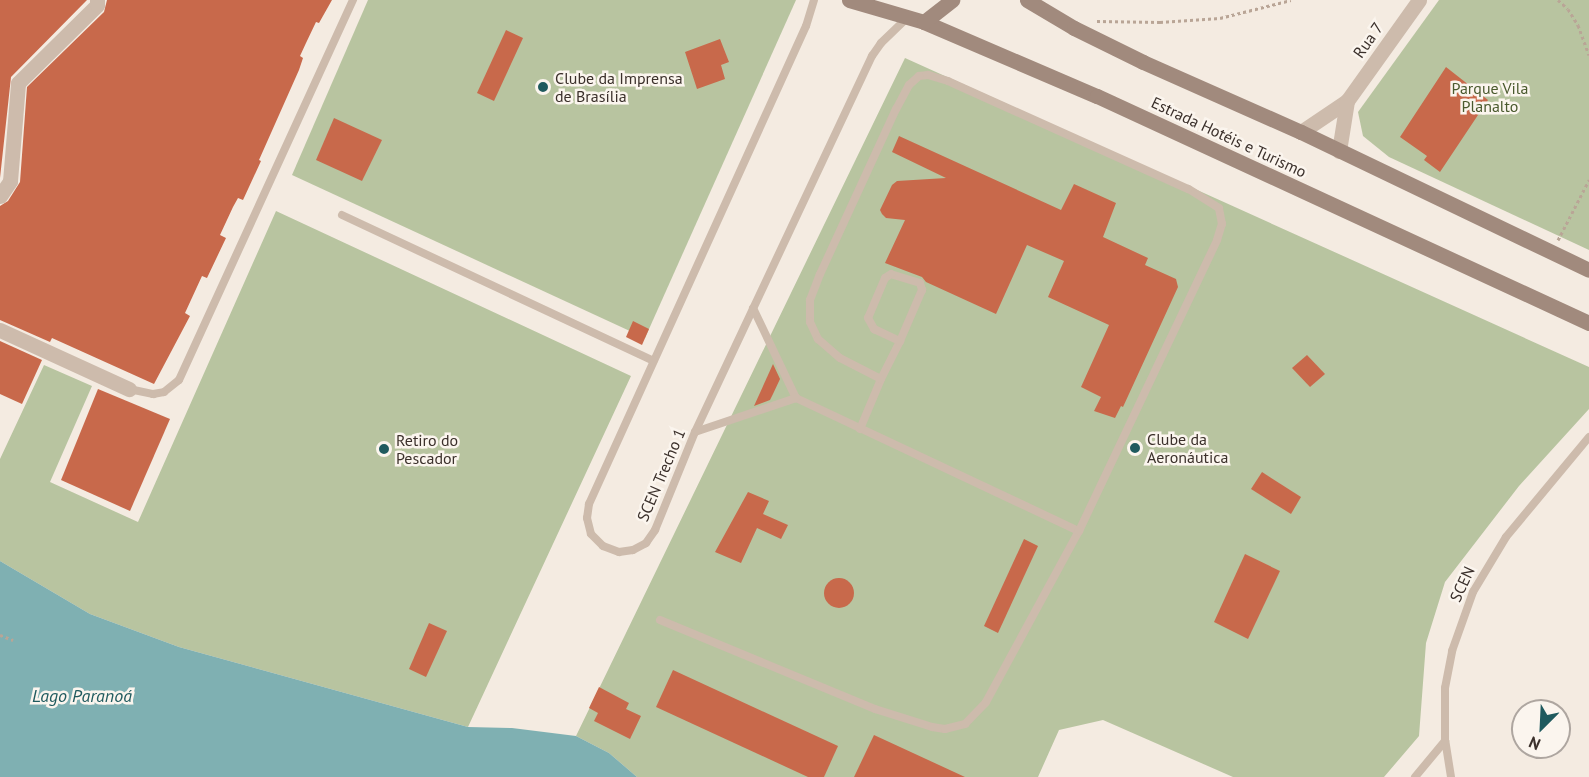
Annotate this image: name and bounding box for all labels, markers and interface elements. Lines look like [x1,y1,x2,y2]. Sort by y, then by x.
street label: Rua 7 [1349,19,1387,61]
place label: Clube da Imprensa de Brasília [555,68,683,106]
park label: Parque Vila Planalto [1451,78,1529,116]
marker: Clube da Imprensa de Brasília [536,80,550,94]
street label: Estrada Hotéis e Turismo [1148,93,1310,181]
street label: SCEN Trecho 1 [633,426,689,524]
place label: Clube da Aeronáutica [1147,429,1228,467]
place label: Retiro do Pescador [396,430,458,468]
marker: Clube da Aeronáutica [1128,441,1142,455]
marker: Retiro do Pescador [377,442,391,456]
street label: SCEN [1445,563,1479,605]
water label: Lago Paranoá [32,685,132,707]
north arrow [1511,699,1571,759]
text: N [1526,732,1543,755]

